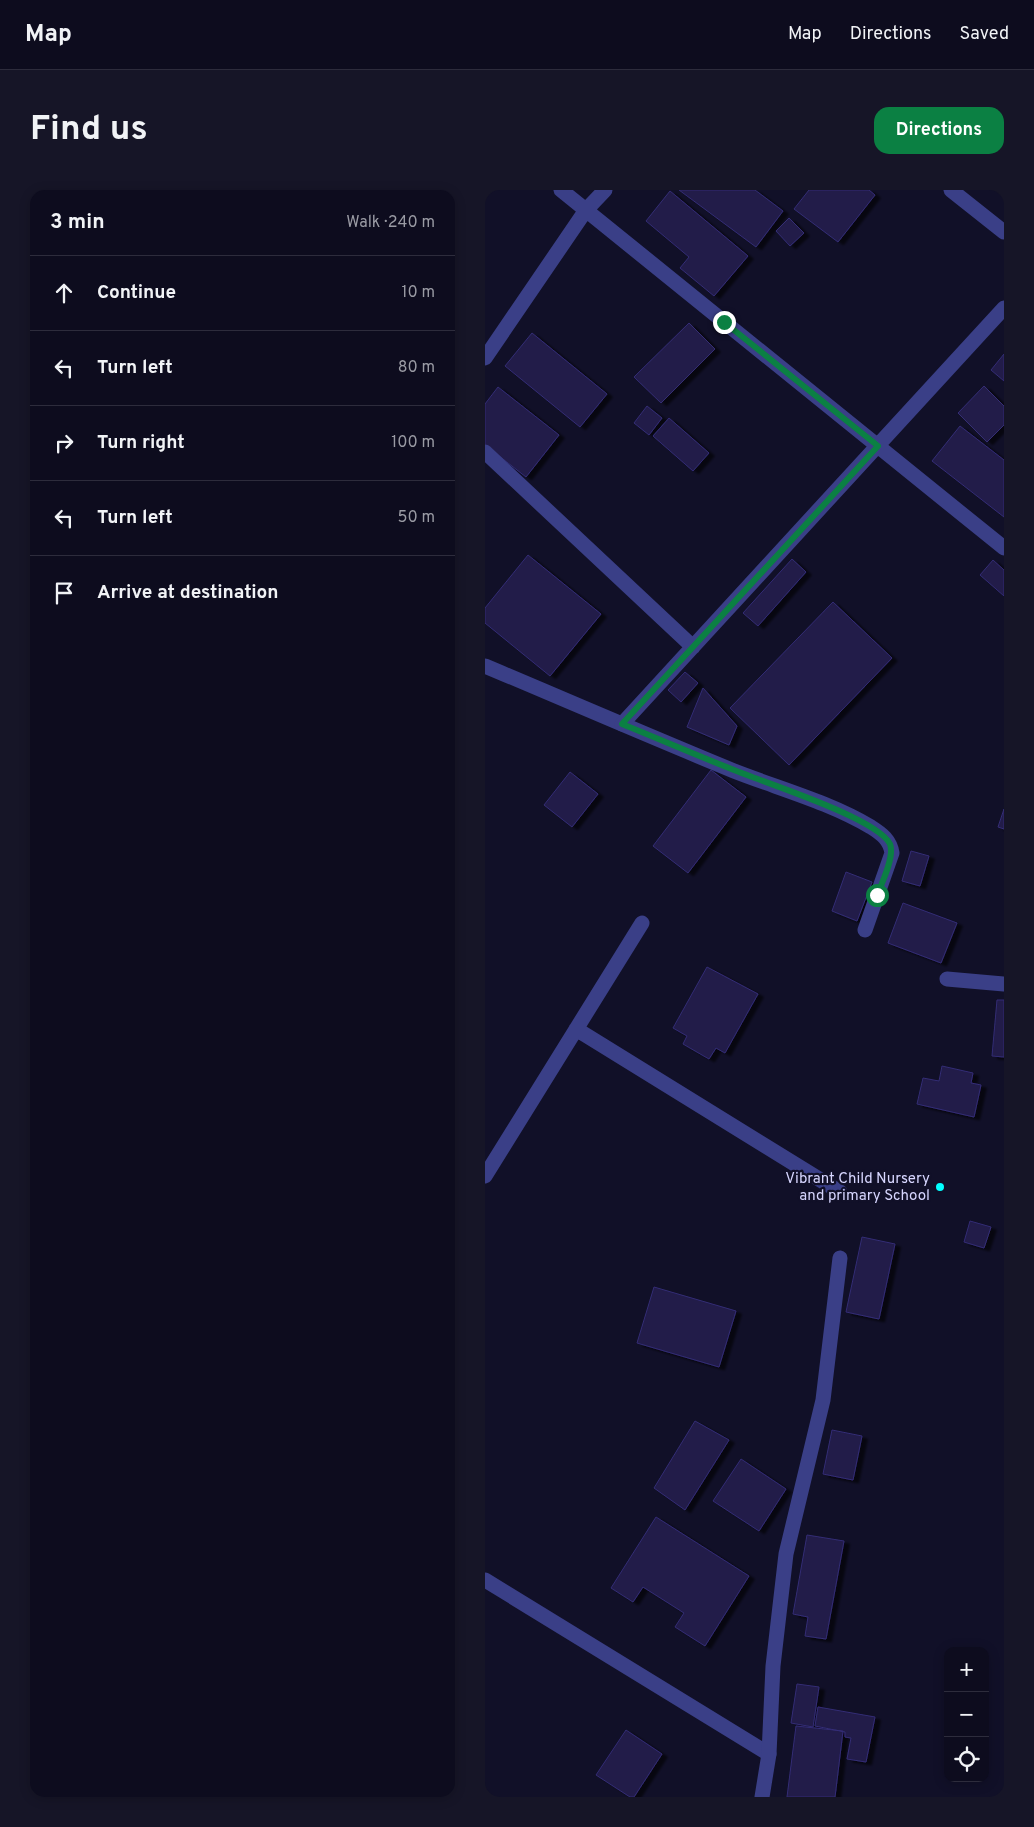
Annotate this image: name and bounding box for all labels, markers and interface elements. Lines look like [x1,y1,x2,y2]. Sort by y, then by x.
text: Map [25,20,72,50]
text: Map [788,23,822,46]
text: Directions [850,23,932,46]
text: Saved [960,23,1009,46]
button: Directions [874,107,1004,154]
text: Find us [30,108,148,152]
text: 3 min [50,209,105,236]
text: Walk · 240 m [346,213,435,233]
icon: ahead [50,279,78,307]
text: Continue [97,281,176,305]
text: 10 m [401,283,435,303]
route end [713,311,736,334]
icon: left [50,354,78,382]
text: Turn left [97,356,173,380]
text: 80 m [398,358,435,378]
icon: right [50,429,78,457]
text: Turn right [97,431,185,455]
text: 100 m [391,433,435,453]
icon: left [50,504,78,532]
text: Turn left [97,506,173,530]
text: 50 m [398,508,435,528]
icon: arrive [50,579,78,607]
text: Arrive at destination [97,581,278,605]
route start [866,884,889,907]
place label: Vibrant Child Nursery and primary School [785,1170,930,1206]
marker: Vibrant Child Nursery and primary School [934,1181,946,1193]
map controls [944,1647,989,1782]
button: + [944,1647,989,1692]
button: − [944,1692,989,1737]
button: locate [944,1737,989,1782]

